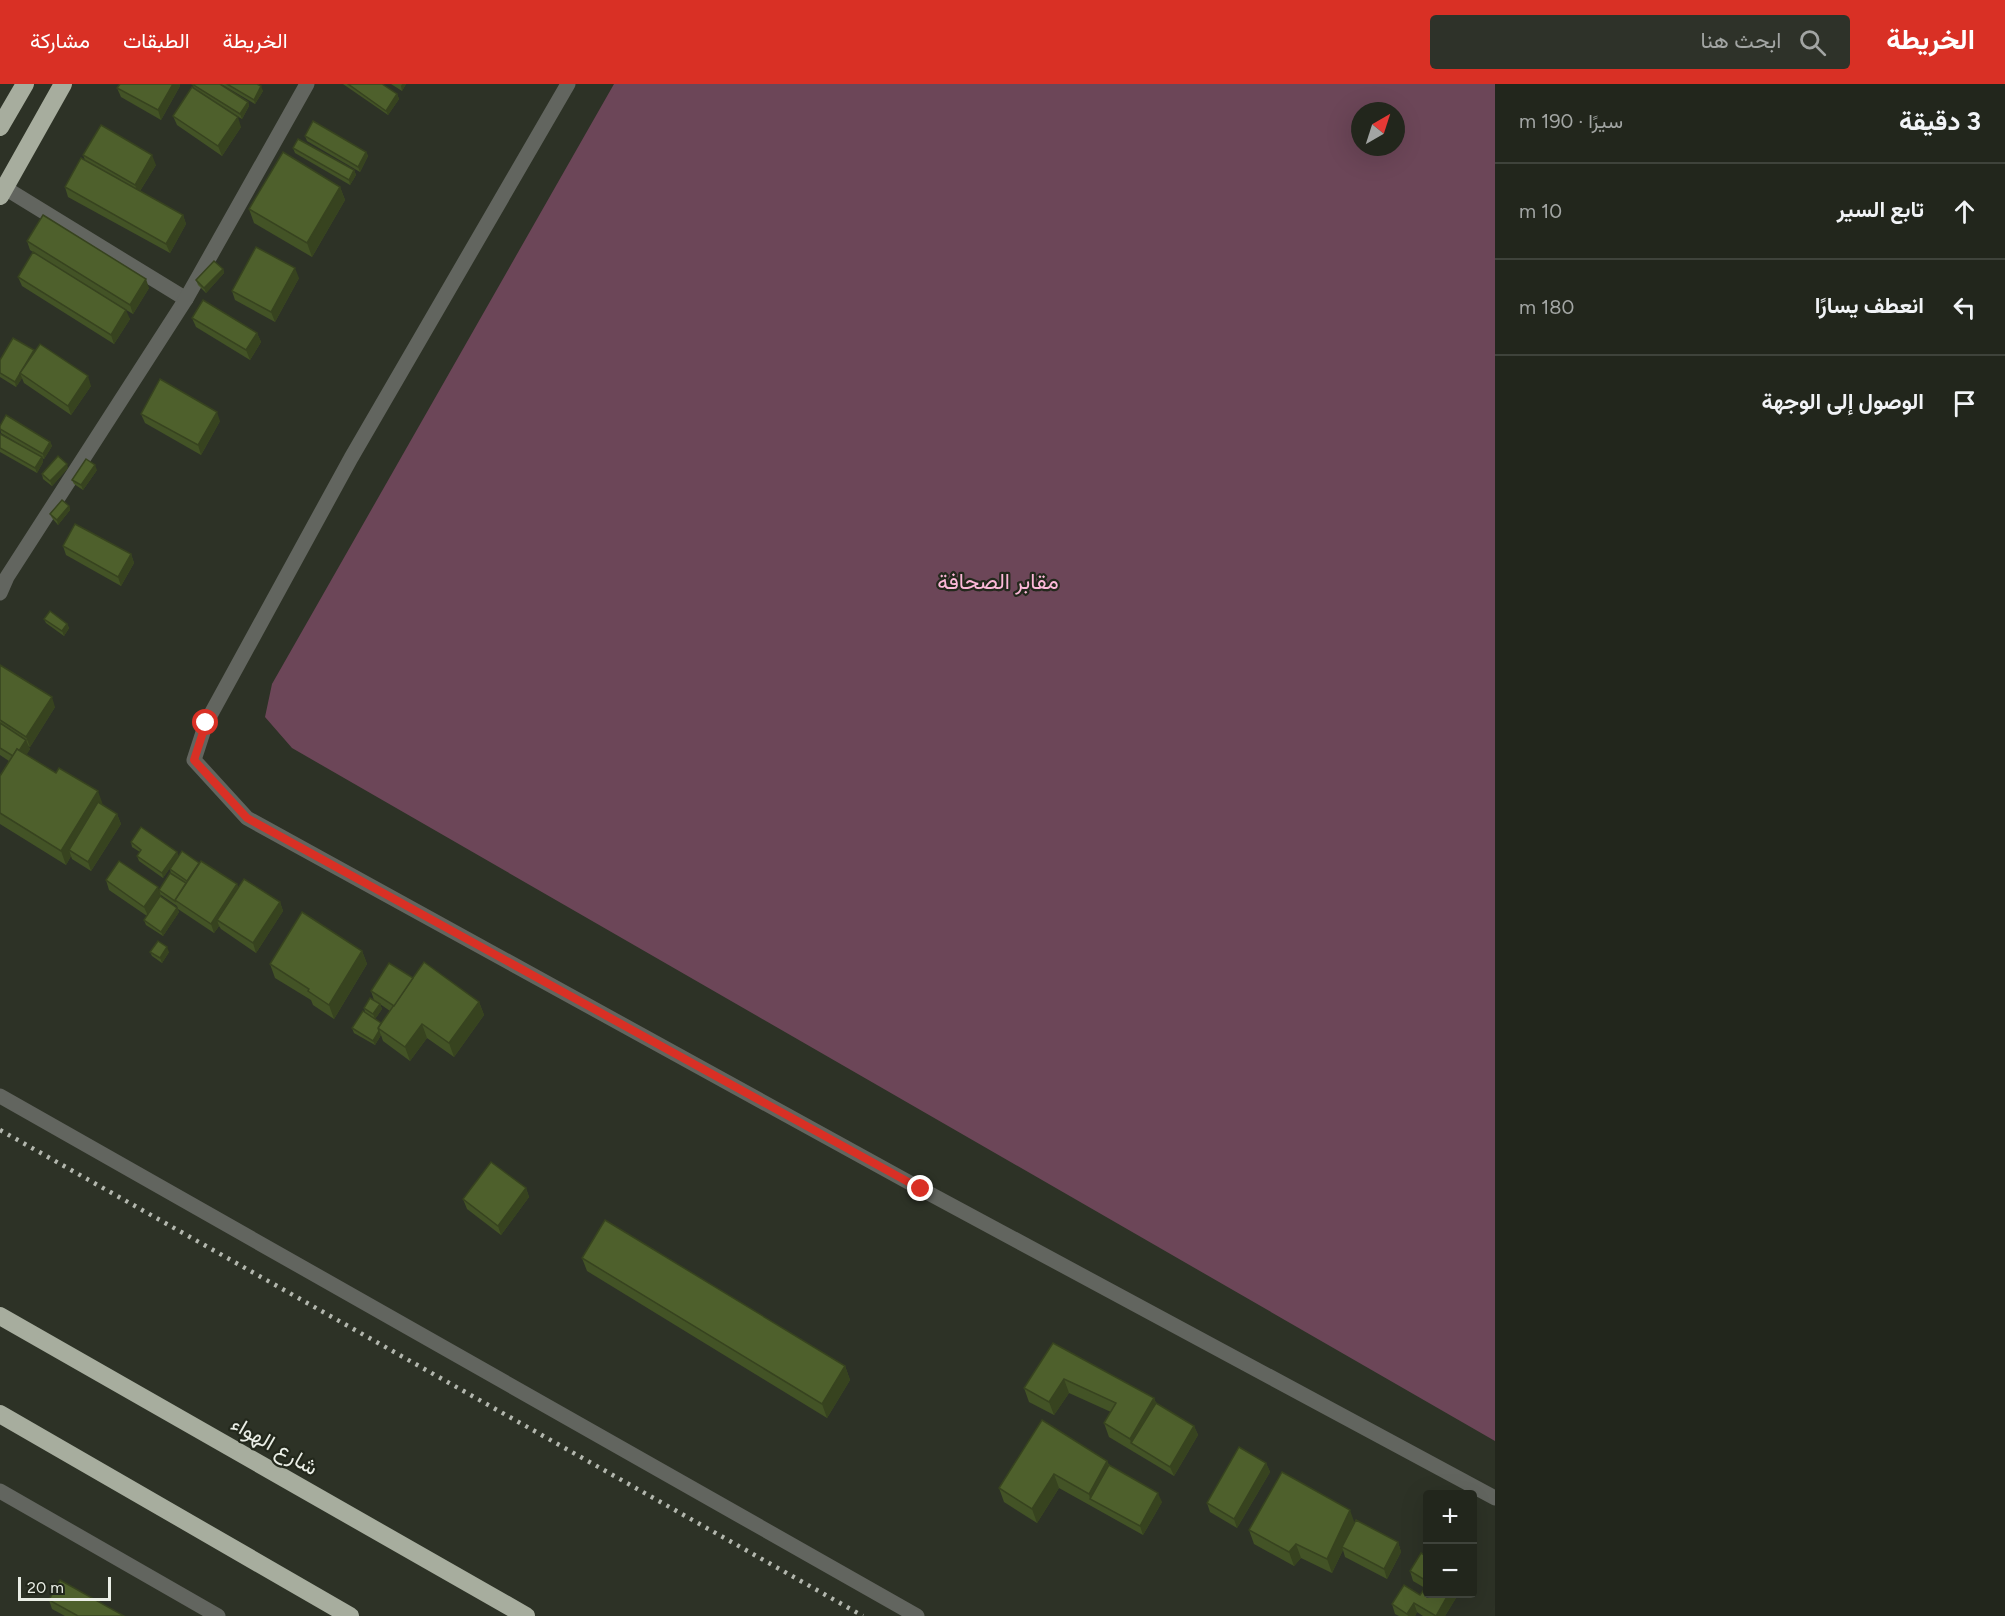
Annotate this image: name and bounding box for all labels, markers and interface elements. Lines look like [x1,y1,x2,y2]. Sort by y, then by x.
search box [1430,15,1850,69]
text: الخريطة [1886,22,1975,56]
icon: search [1796,26,1829,59]
text: ابحث هنا [1700,27,1781,54]
text: مشاركة [30,28,90,53]
text: الطبقات [123,28,190,53]
text: الخريطة [223,28,288,53]
north arrow [1351,102,1405,156]
text: 3 دقيقة [1899,105,1981,137]
text: سيرًا · 190 m [1519,109,1623,133]
icon: ahead [1948,195,1981,228]
text: تابع السير [1837,196,1924,223]
text: 10 m [1519,199,1562,223]
icon: left [1948,291,1981,324]
text: انعطف يسارًا [1815,292,1924,319]
text: 180 m [1519,295,1574,319]
icon: arrive [1948,387,1981,420]
text: الوصول إلى الوجهة [1761,388,1924,415]
park label: مقابر الصحافة [937,568,1059,595]
route start [192,709,218,735]
route end [907,1175,933,1201]
street label: شارع الهواء [226,1410,323,1482]
map controls [1423,1490,1477,1598]
button: + [1423,1490,1477,1544]
button: − [1423,1544,1477,1598]
scale bar [18,1574,111,1602]
text: 20 m [27,1578,64,1597]

